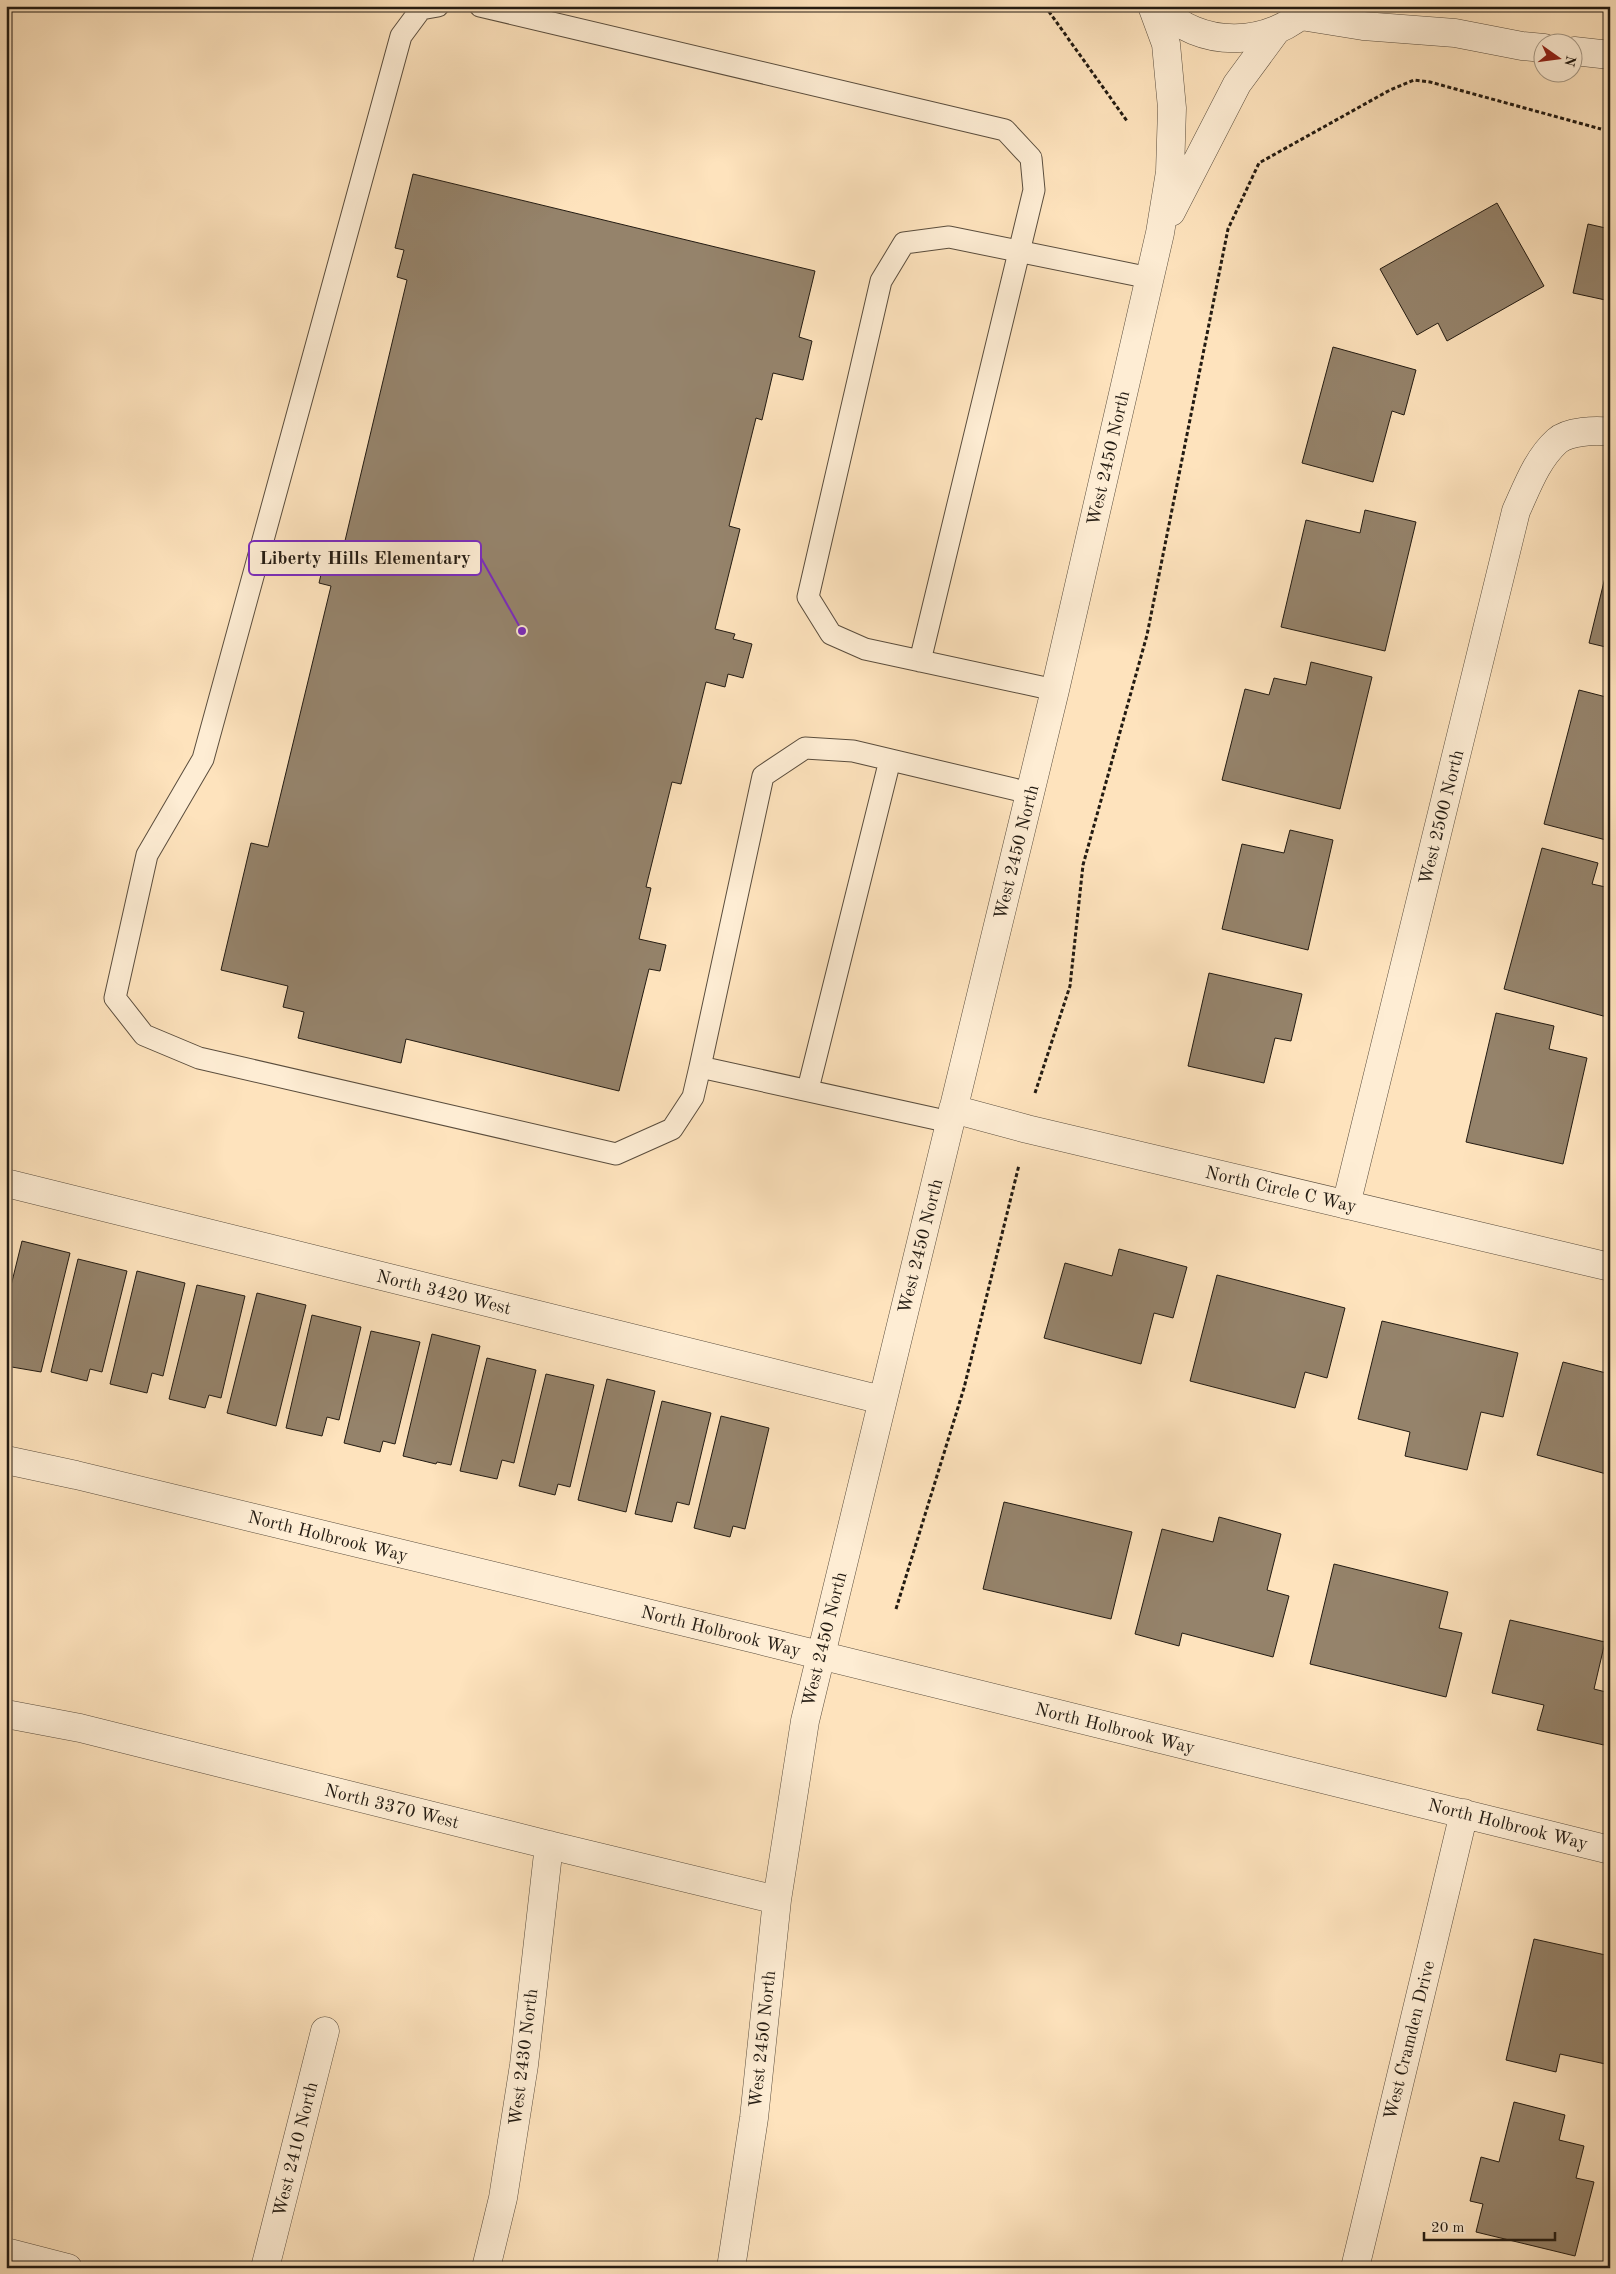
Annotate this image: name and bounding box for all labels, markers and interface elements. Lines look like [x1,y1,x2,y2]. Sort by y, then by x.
north arrow [1534,32,1584,82]
text: N [1561,54,1578,68]
street label: West 2450 North [1085,389,1133,527]
callout: Liberty Hills Elementary [249,541,481,575]
text: Liberty Hills Elementary [259,550,471,569]
street label: West 2500 North [1417,748,1467,886]
street label: West 2450 North [992,783,1042,921]
street label: North Circle C Way [1203,1164,1359,1216]
street label: West 2450 North [896,1177,946,1315]
street label: North 3420 West [375,1268,513,1318]
street label: North Holbrook Way [246,1508,410,1566]
street label: West 2450 North [800,1570,850,1708]
street label: North Holbrook Way [639,1603,803,1661]
street label: North Holbrook Way [1033,1700,1197,1758]
street label: North 3370 West [323,1782,461,1832]
street label: North Holbrook Way [1426,1796,1590,1854]
street label: West Cramden Drive [1381,1959,1438,2122]
street label: West 2450 North [747,1969,779,2109]
street label: West 2430 North [507,1987,541,2127]
street label: West 2410 North [271,2080,321,2218]
scale bar [1424,2209,1555,2241]
text: 20 m [1431,2221,1465,2236]

